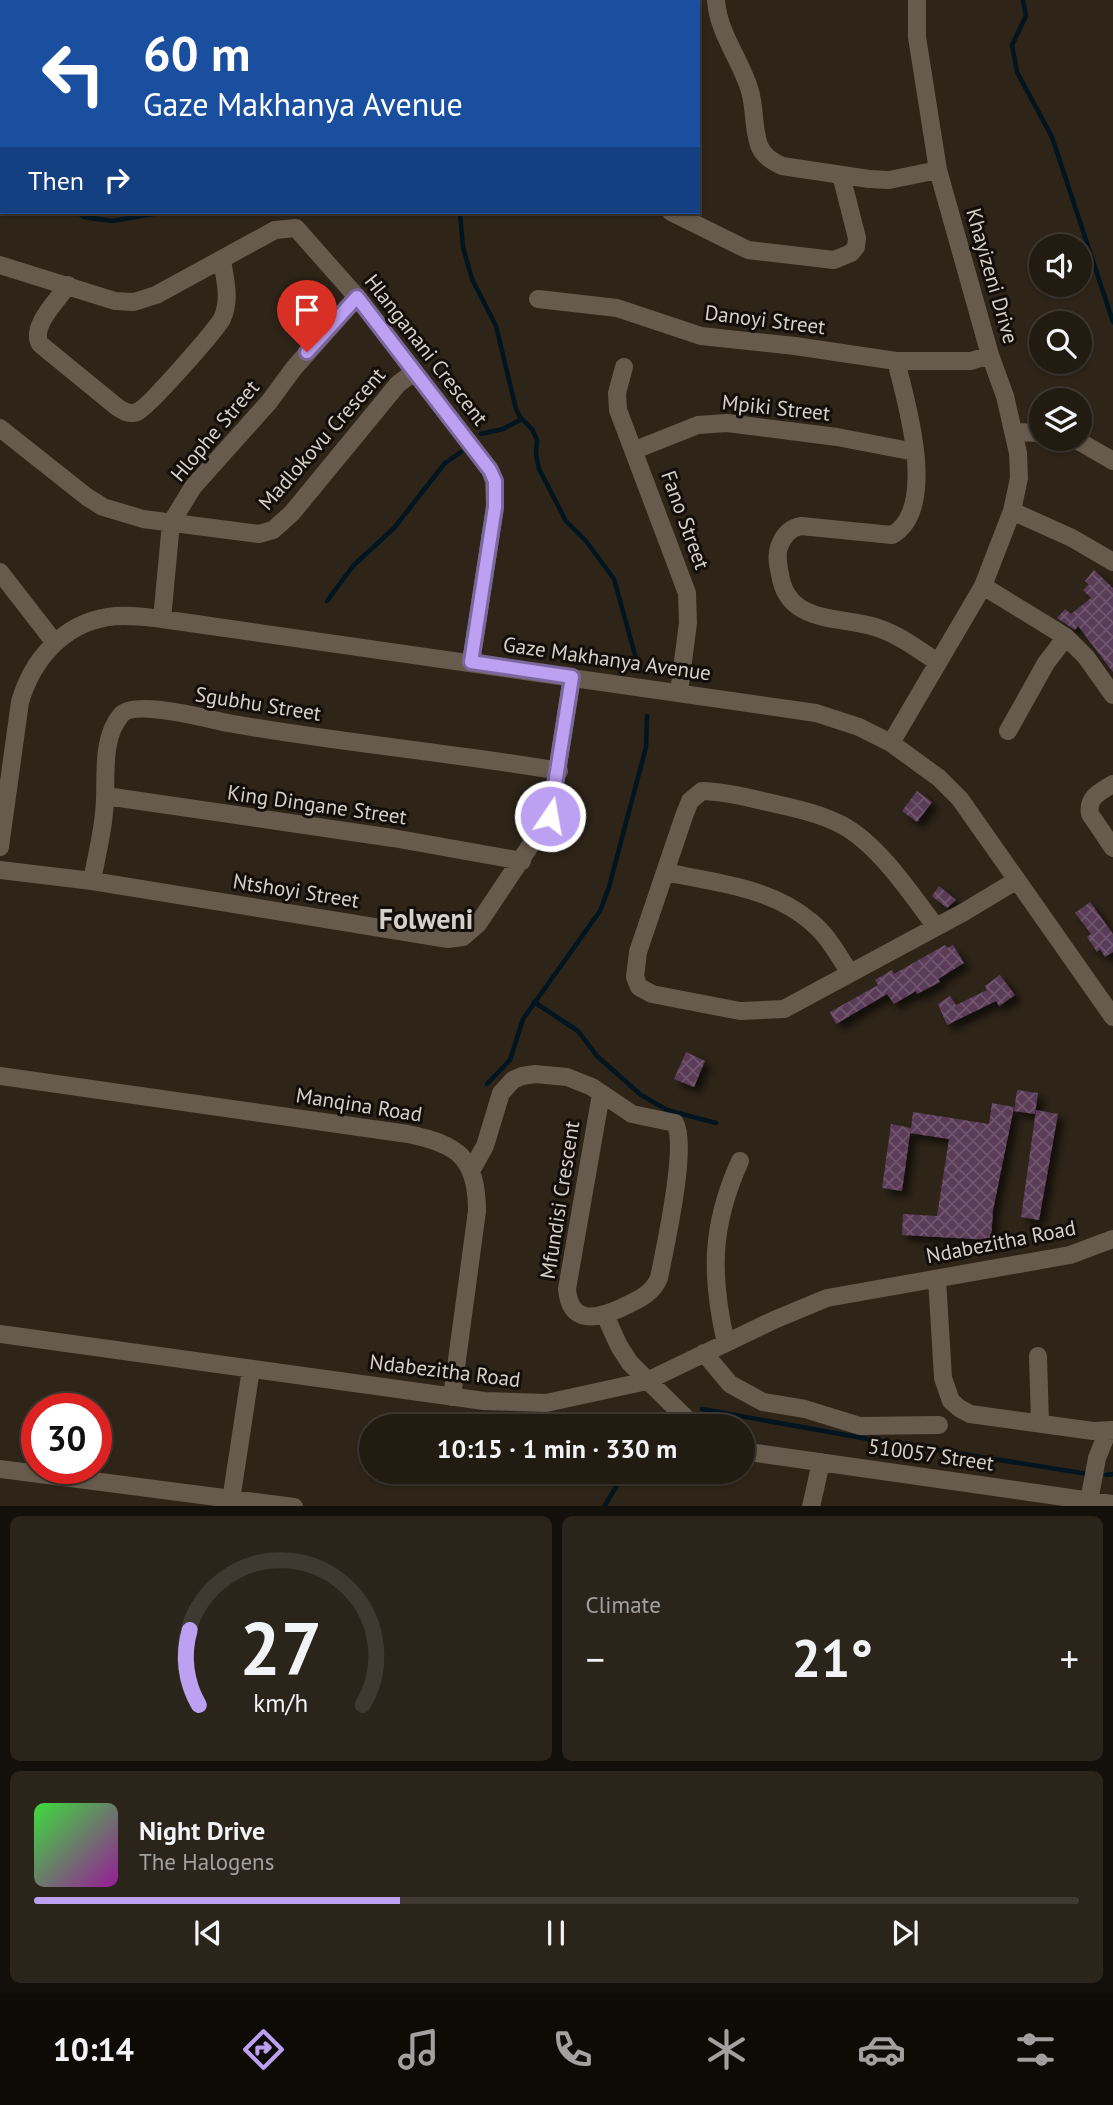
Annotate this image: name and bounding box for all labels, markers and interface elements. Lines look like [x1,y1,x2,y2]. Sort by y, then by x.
text: 60 m [143,21,250,85]
icon: left [28,28,119,119]
text: Gaze Makhanya Avenue [143,83,463,125]
icon: right [98,161,136,199]
text: Then [28,164,84,197]
street label: Khayizeni Drive [960,205,1025,347]
map controls [1029,234,1092,451]
button: sound [1029,234,1092,297]
street label: Hlanganani Crescent [359,268,494,431]
pin [277,280,337,352]
icon: arrive [288,291,326,329]
street label: Danoyi Street [703,299,827,340]
button: search [1029,311,1092,374]
street label: Madlokovu Crescent [252,362,391,515]
street label: Hlophe Street [164,374,265,487]
street label: Mpiki Street [721,388,831,427]
button: layers [1029,388,1092,451]
street label: Fano Street [655,467,716,573]
street label: Gaze Makhanya Avenue [501,631,713,686]
street label: Sgubhu Street [193,680,323,727]
street label: King Dingane Street [226,779,408,830]
position arrow [513,779,587,853]
street label: Ntshoyi Street [231,867,361,914]
district label: Folweni [379,900,473,937]
street label: Manqina Road [294,1081,424,1128]
street label: Mfundisi Crescent [534,1119,585,1281]
street label: Ndabezitha Road [924,1214,1078,1269]
street label: Ndabezitha Road [368,1348,522,1393]
speed limit sign: 30 [21,1393,112,1484]
text: 10:15 · 1 min · 330 m [437,1432,677,1465]
street label: 510057 Street [866,1432,996,1477]
text: Climate [586,1590,661,1619]
text: 27 [239,1601,322,1695]
text: 21° [791,1624,873,1691]
text: − [586,1634,605,1683]
text: + [1060,1634,1079,1683]
text: km/h [253,1686,308,1718]
text: Night Drive [139,1814,265,1847]
text: The Halogens [139,1847,274,1876]
icon: previous [189,1914,227,1952]
icon: pause [537,1914,575,1952]
icon: next [886,1914,924,1952]
icon: directions [239,2025,288,2074]
icon: music [394,2025,443,2074]
icon: phone [548,2025,597,2074]
icon: climate [702,2025,751,2074]
icon: car [857,2025,906,2074]
icon: filters [1011,2025,1060,2074]
text: 10:14 [53,2028,134,2070]

